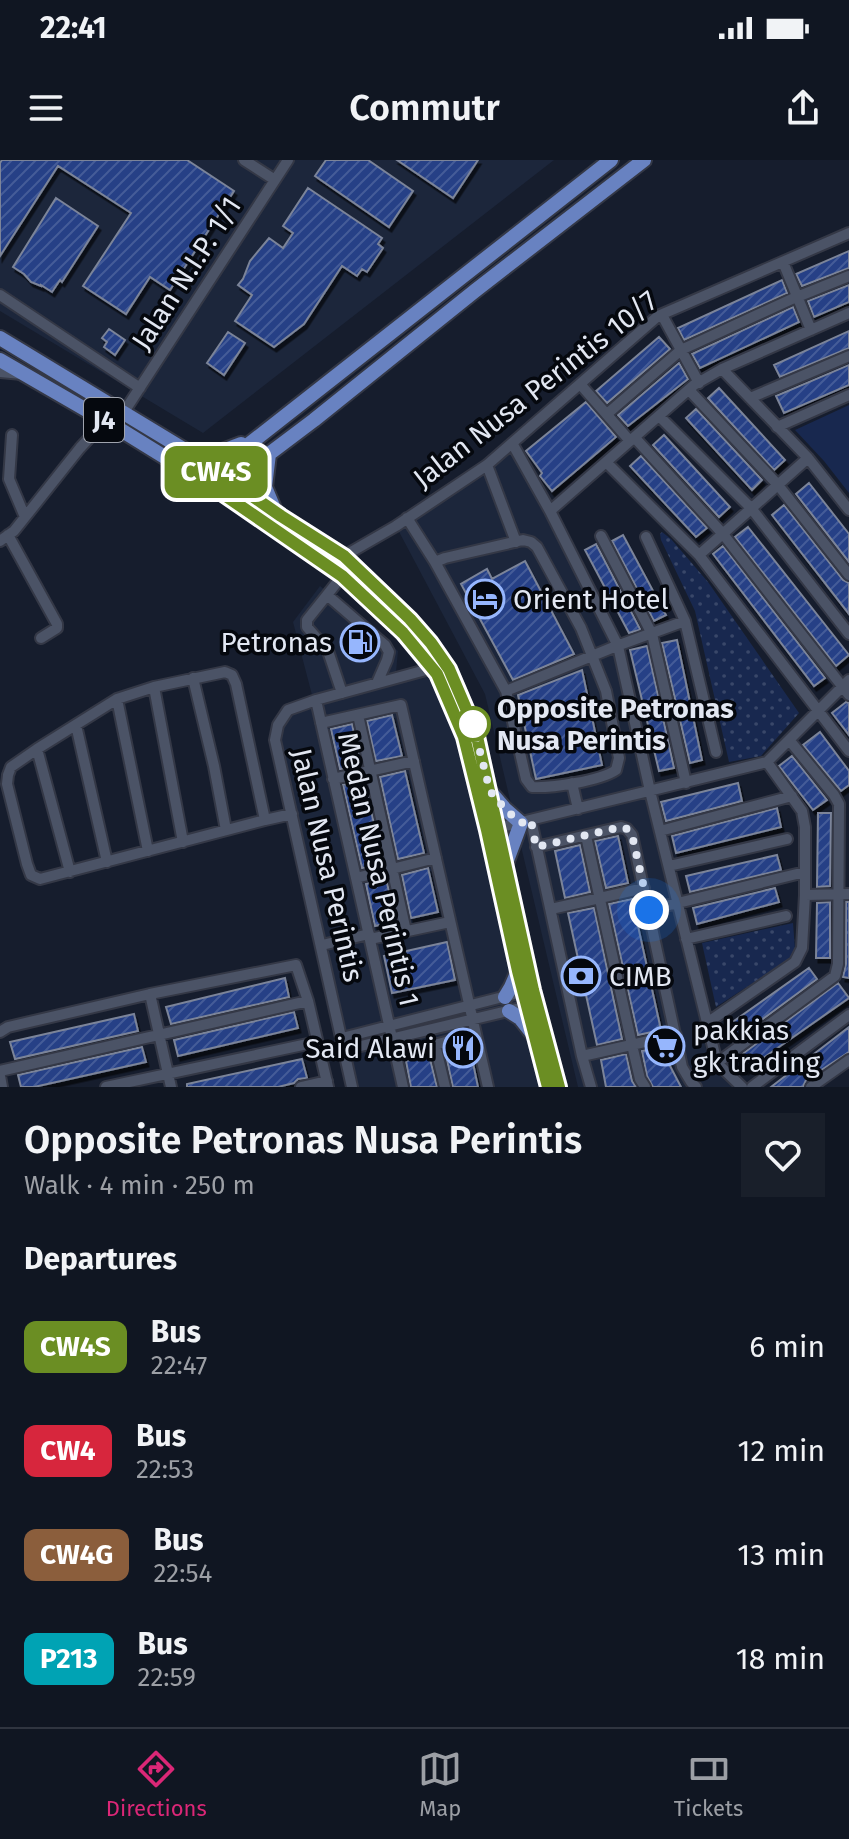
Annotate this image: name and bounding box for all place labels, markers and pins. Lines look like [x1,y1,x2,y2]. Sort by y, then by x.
hotel icon: Orient Hotel [464,578,506,620]
place label: Orient Hotel [513,583,669,616]
fuel station icon: Petronas [339,621,381,663]
place label: Petronas [220,626,332,659]
place label: Opposite Petronas Nusa Perintis [497,692,734,757]
marker: Opposite Petronas Nusa Perintis [456,707,490,741]
bank icon: CIMB [560,955,602,997]
place label: CIMB [609,960,672,993]
place label: pakkias gk trading [693,1014,821,1079]
supermarket icon: pakkias gk trading [644,1025,686,1067]
restaurant icon: Said Alawi [442,1027,484,1069]
place label: Said Alawi [305,1032,435,1065]

